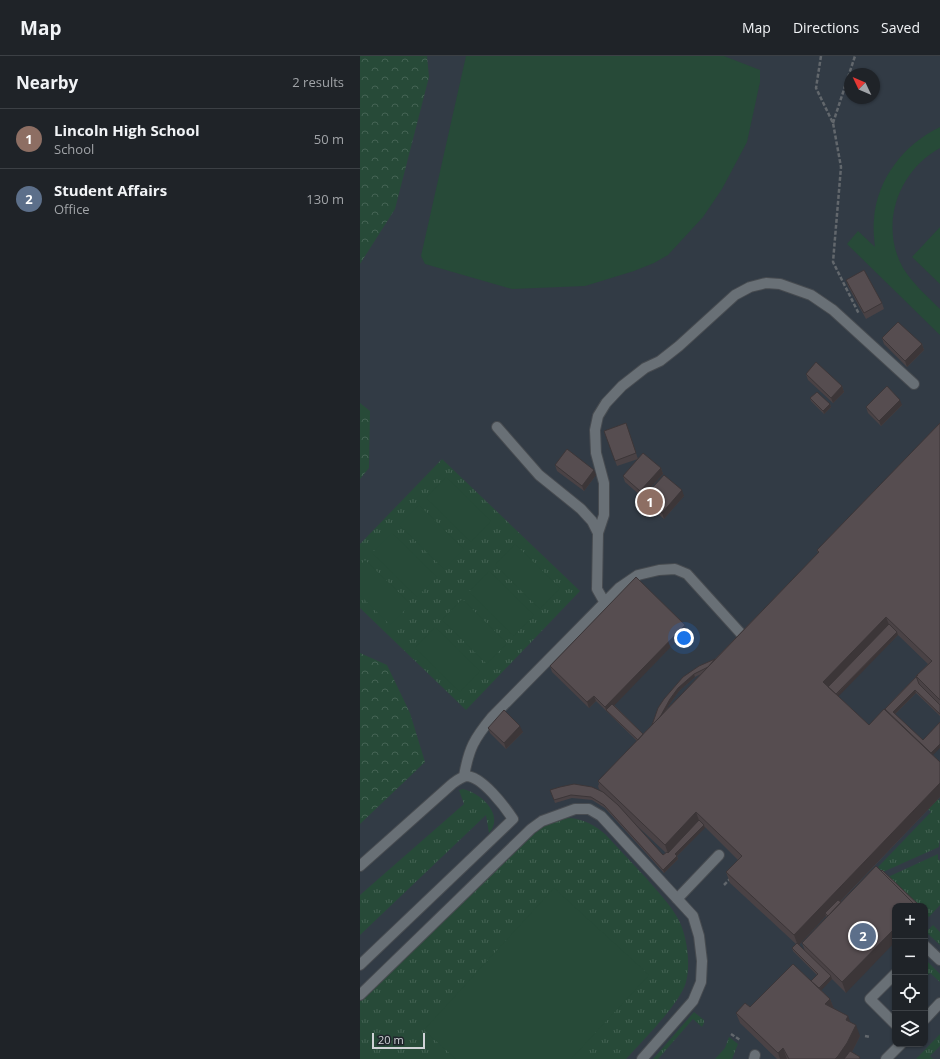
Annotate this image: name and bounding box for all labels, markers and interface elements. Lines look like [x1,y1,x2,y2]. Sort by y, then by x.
text: Map [20,15,61,41]
text: Map [742,18,771,37]
text: Directions [793,18,859,37]
text: Saved [881,18,920,37]
north arrow [844,68,880,104]
text: Nearby [16,71,78,94]
text: 2 results [292,73,344,91]
text: Lincoln High School [54,120,200,140]
text: 1 [25,130,33,148]
text: 50 m [314,130,344,148]
text: School [54,140,94,158]
text: Student Affairs [54,180,167,200]
text: 2 [25,190,33,208]
text: 130 m [306,190,344,208]
text: Office [54,200,90,218]
pin: 1 [637,487,663,517]
your location [674,628,694,648]
map controls [892,903,928,1047]
button: + [892,903,928,939]
pin: 2 [850,921,876,951]
button: − [892,939,928,975]
button: locate [892,975,928,1011]
button: layers [892,1011,928,1047]
scale bar [372,1031,425,1050]
text: 20 m [378,1032,404,1047]

